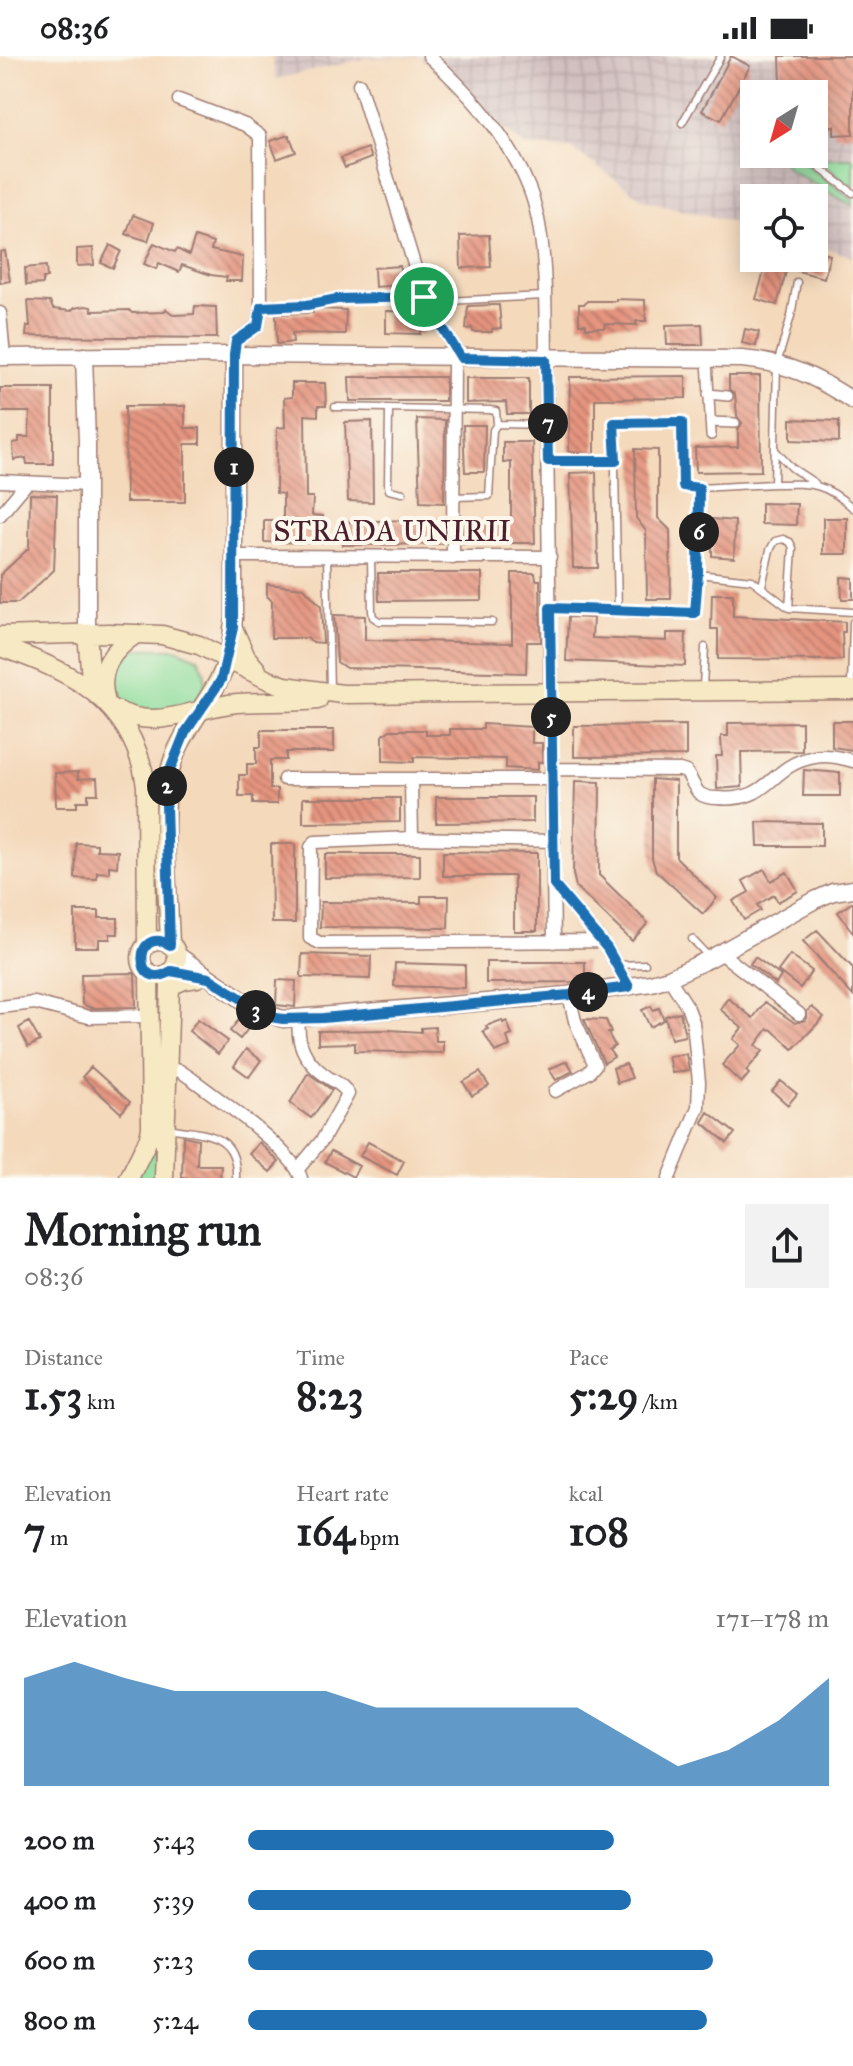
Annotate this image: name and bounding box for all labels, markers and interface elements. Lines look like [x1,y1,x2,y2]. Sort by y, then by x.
text: 08:36 [40,10,108,46]
north arrow [740,80,828,168]
map controls [740,80,828,272]
button: locate [740,184,828,272]
pin [390,263,458,331]
icon: arrive [402,275,446,319]
pin: 7 [528,403,568,443]
text: 7 [542,409,554,436]
pin: 1 [214,447,254,487]
text: 1 [230,453,238,480]
pin: 6 [679,512,719,552]
street label: STRADA UNIRII [273,513,511,549]
text: 6 [693,518,705,545]
pin: 5 [531,697,571,737]
text: 5 [546,703,556,730]
pin: 2 [147,766,187,806]
text: 2 [162,772,172,799]
pin: 4 [568,972,608,1012]
text: 4 [582,978,594,1005]
pin: 3 [236,990,276,1030]
text: 3 [252,996,260,1023]
text: Morning run [24,1203,261,1257]
button: share [745,1204,829,1288]
text: 08:36 [24,1260,83,1292]
text: Distance [24,1344,103,1371]
text: Time [296,1344,345,1371]
text: Pace [569,1344,609,1371]
text: 1.53 [24,1371,82,1420]
text: 8:23 [296,1371,363,1420]
text: 5:29 [569,1371,639,1420]
text: km [82,1388,116,1415]
text: /km [639,1388,678,1415]
text: Elevation [24,1480,111,1507]
text: Heart rate [296,1480,389,1507]
text: kcal [569,1480,603,1507]
text: 7 [24,1507,45,1556]
text: 164 [296,1507,355,1556]
text: 108 [569,1507,629,1556]
text: m [45,1524,69,1551]
text: bpm [355,1524,400,1551]
text: Elevation [24,1602,127,1634]
text: 171–178 m [716,1602,829,1634]
text: 200 m [24,1824,95,1856]
text: 5:43 [152,1824,196,1856]
text: 400 m [24,1884,96,1916]
text: 5:39 [152,1884,195,1916]
text: 600 m [24,1944,95,1976]
text: 5:23 [152,1944,194,1976]
text: 800 m [24,2004,96,2036]
text: 5:24 [152,2004,198,2036]

